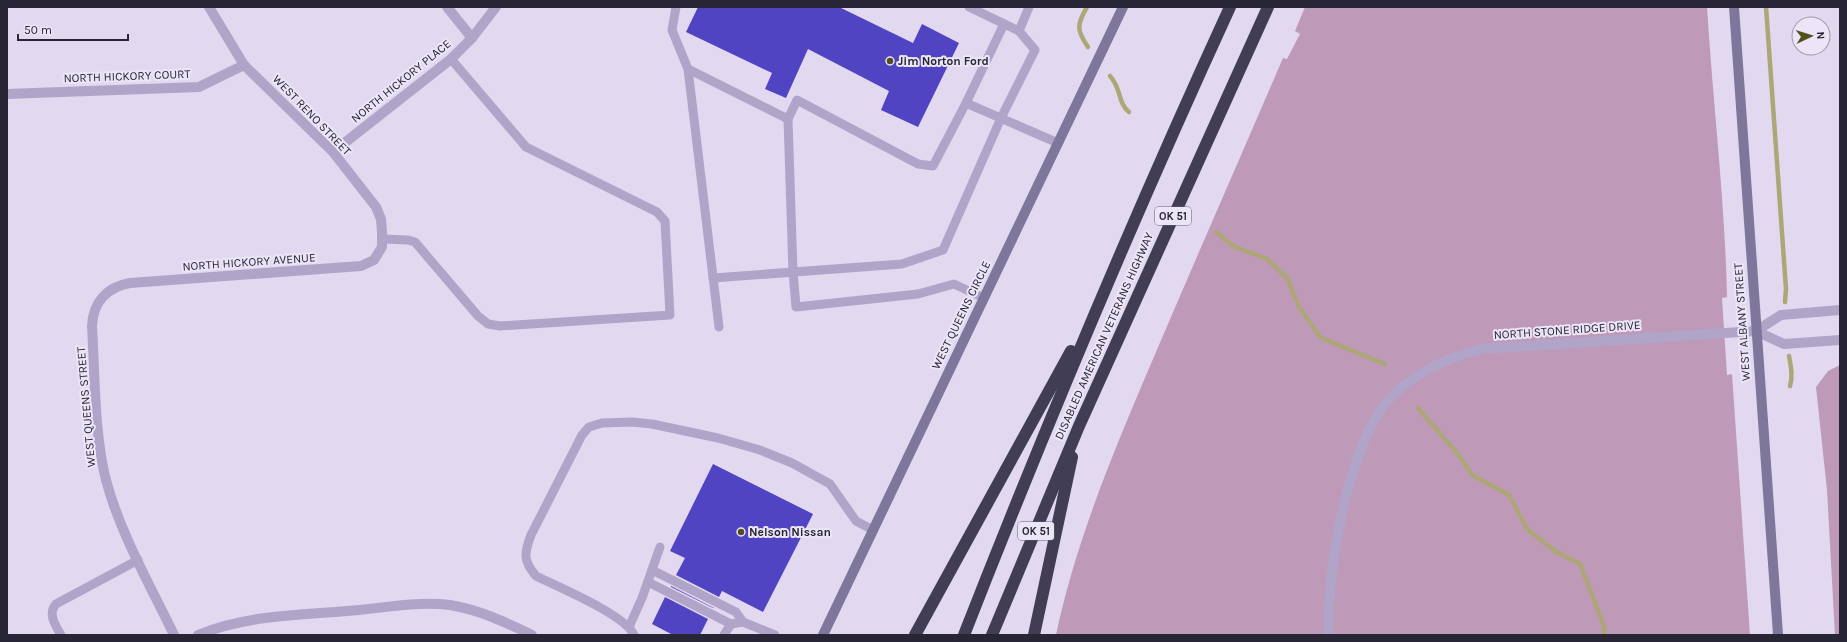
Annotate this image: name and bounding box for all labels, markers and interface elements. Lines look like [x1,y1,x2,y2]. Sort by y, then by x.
scale bar [18,16,128,42]
north arrow [1791,16,1831,56]
text: 50 m [24,23,52,37]
text: N [1814,31,1827,40]
street label: NORTH HICKORY PLACE [348,37,454,125]
place label: Jim Norton Ford [898,54,989,68]
marker: Jim Norton Ford [885,56,895,66]
street label: NORTH HICKORY COURT [63,67,191,85]
street label: WEST RENO STREET [270,72,354,158]
road number: OK 51 [1155,207,1191,225]
street label: DISABLED AMERICAN VETERANS HIGHWAY [1052,230,1156,442]
street label: NORTH HICKORY AVENUE [182,250,316,274]
street label: WEST QUEENS CIRCLE [929,259,993,371]
street label: WEST ALBANY STREET [1731,263,1753,381]
street label: NORTH STONE RIDGE DRIVE [1493,318,1641,342]
street label: WEST QUEENS STREET [74,346,98,468]
road number: OK 51 [1018,522,1054,540]
place label: Nelson Nissan [749,525,831,539]
marker: Nelson Nissan [736,527,746,537]

